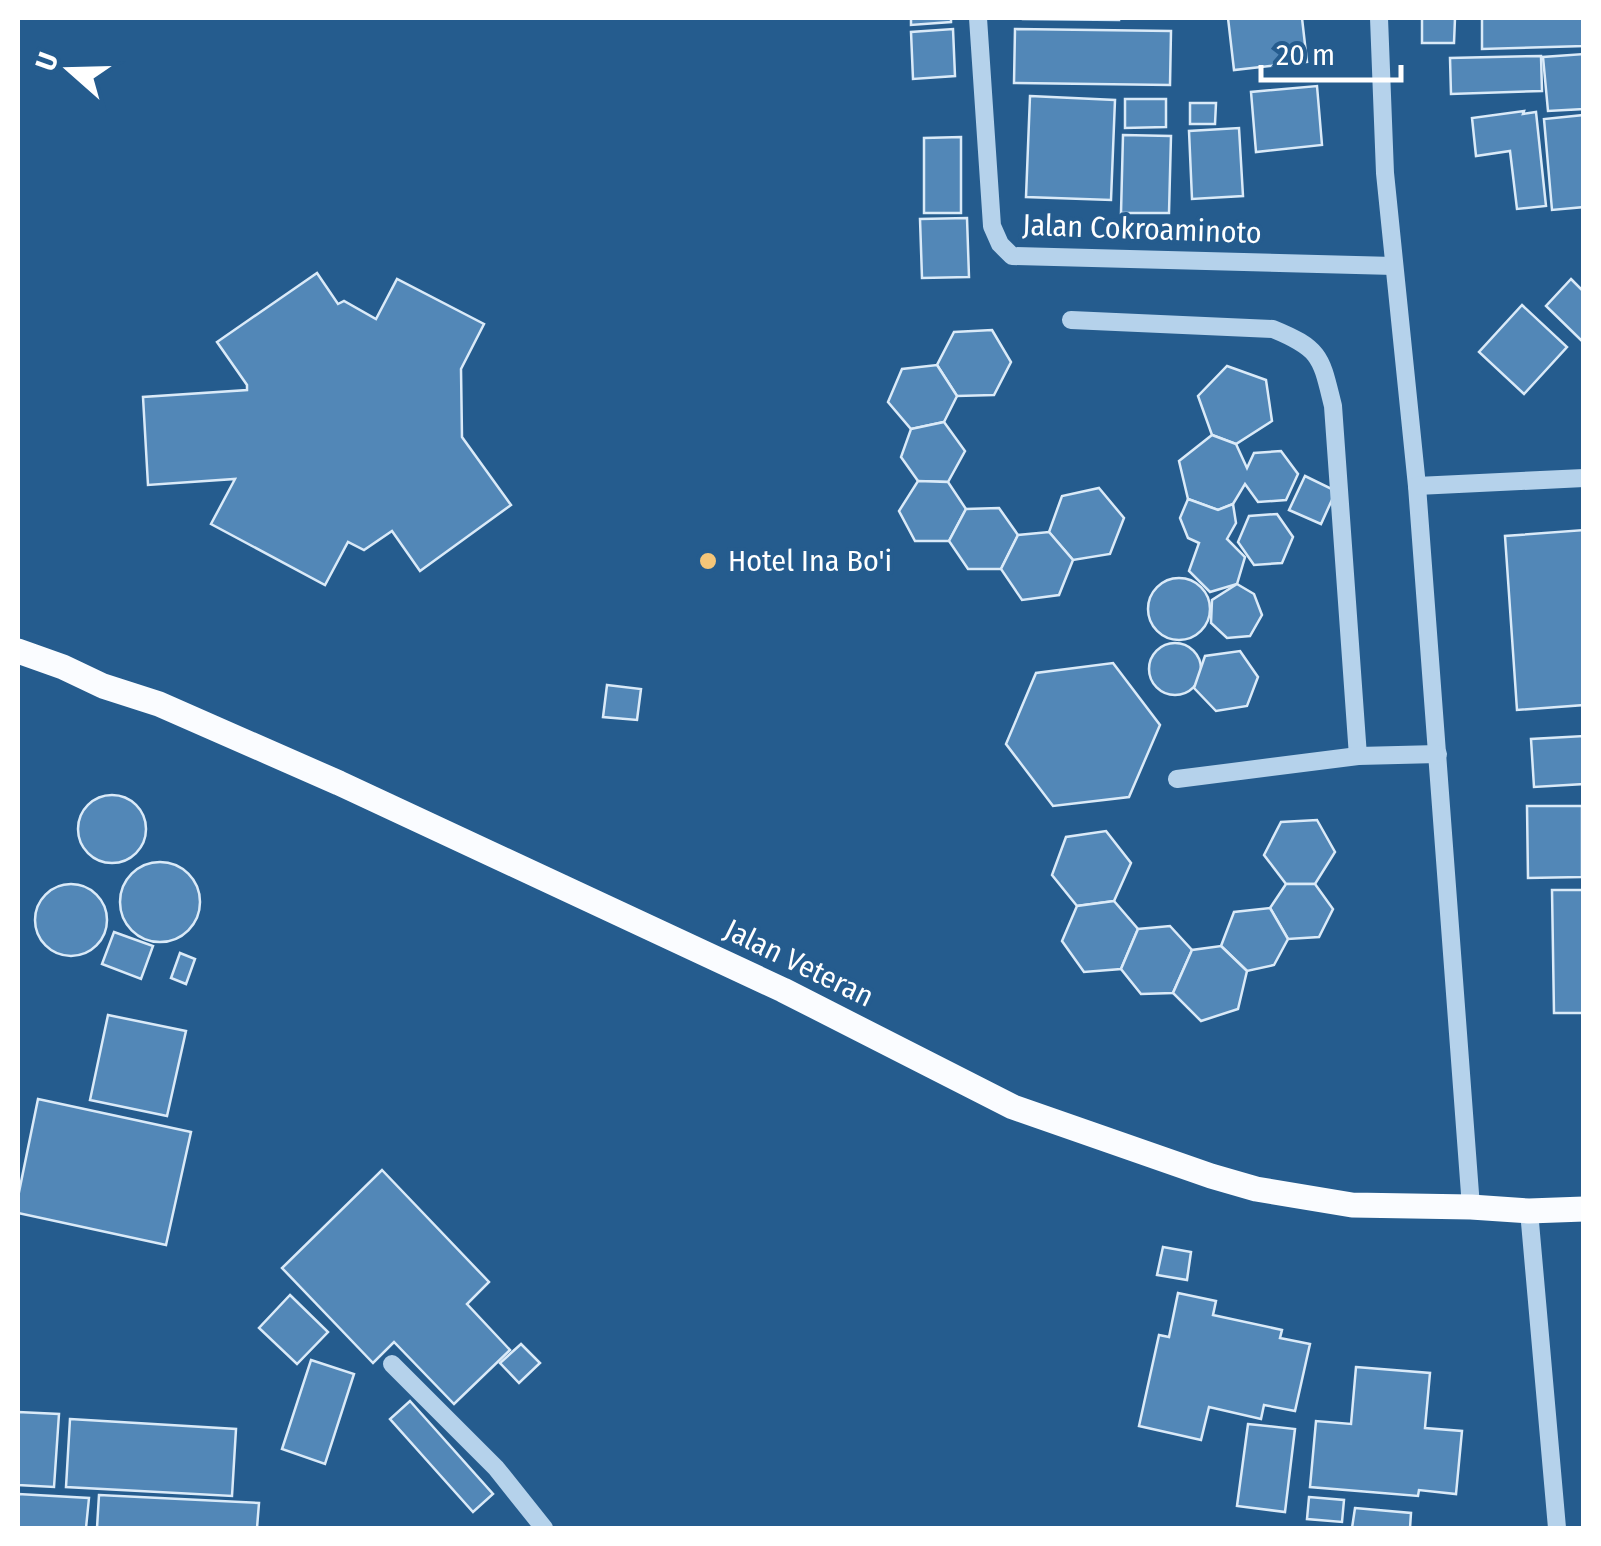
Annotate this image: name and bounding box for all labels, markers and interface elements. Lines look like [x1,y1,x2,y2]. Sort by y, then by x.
north arrow [20,20,120,120]
scale bar [1261,20,1401,82]
text: 20 m [1276,37,1335,73]
text: U [29,48,65,75]
street label: Jalan Cokroaminoto [1022,207,1262,251]
place label: Hotel Ina Bo'i [728,543,892,579]
marker: Hotel Ina Bo'i [697,550,719,572]
street label: Jalan Veteran [719,911,879,1015]

